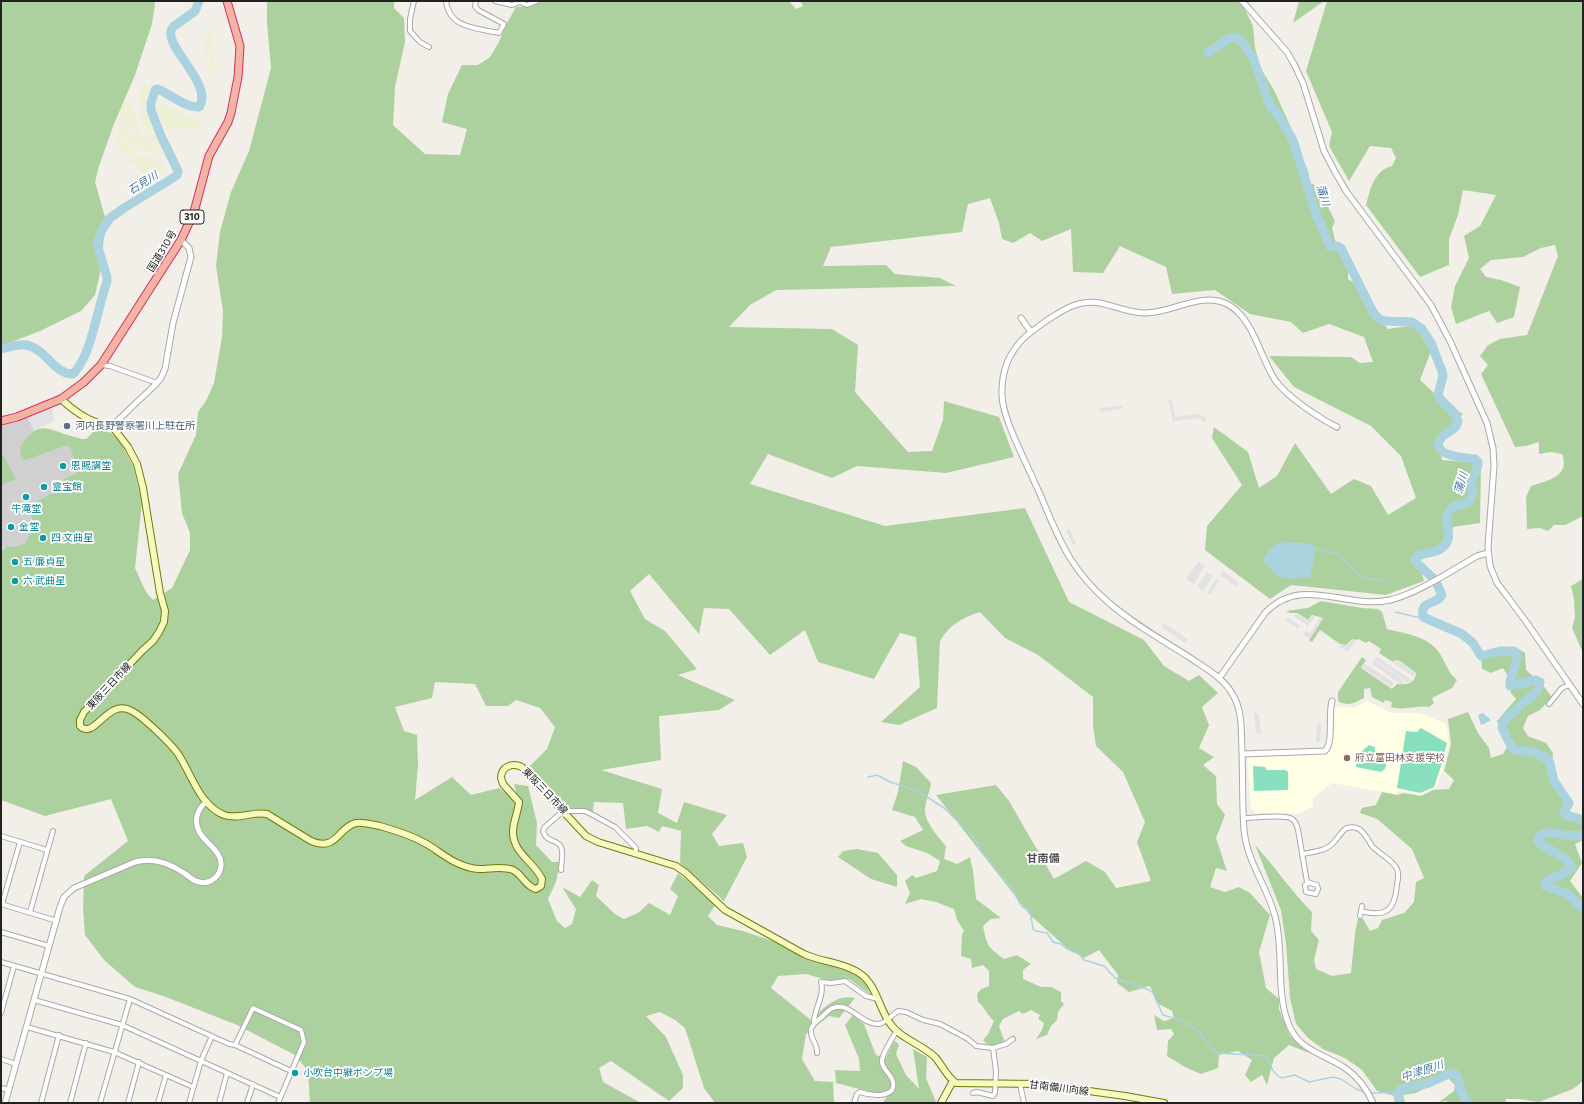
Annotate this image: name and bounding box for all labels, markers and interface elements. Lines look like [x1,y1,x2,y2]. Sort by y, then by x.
water label: 石見川 [126,169,160,197]
water label: 蒲川 [1313,182,1333,208]
road number: 310 [180,210,204,224]
street label: 国道310号 [145,228,179,274]
place label: 河内長野警察署川上駐在所 [75,420,195,432]
marker: 河内長野警察署川上駐在所 [62,421,72,431]
place label: 恩賜講堂 [71,460,111,472]
marker: 恩賜講堂 [58,461,68,471]
water label: 蒲川 [1452,471,1470,495]
place label: 霊宝館 [52,481,82,493]
marker: 霊宝館 [39,482,49,492]
marker: 牛滝堂 [21,492,31,502]
place label: 牛滝堂 [11,503,41,515]
place label: 金堂 [19,521,39,533]
marker: 金堂 [6,522,16,532]
place label: 四 文曲星 [51,532,93,544]
marker: 四 文曲星 [38,533,48,543]
place label: 五 廉貞星 [23,556,65,568]
marker: 五 廉貞星 [10,557,20,567]
place label: 六 武曲星 [23,575,65,587]
marker: 六 武曲星 [10,576,20,586]
street label: 東阪三日市線 [84,660,134,712]
place label: 府立富田林支援学校 [1355,752,1445,764]
marker: 府立富田林支援学校 [1342,753,1352,763]
street label: 東阪三日市線 [520,765,570,817]
district label: 甘南備 [1027,851,1059,865]
water label: 中津原川 [1399,1058,1445,1084]
place label: 小吹台中継ポンプ場 [303,1067,393,1079]
marker: 小吹台中継ポンプ場 [290,1068,300,1078]
street label: 甘南備川向線 [1028,1078,1090,1098]

